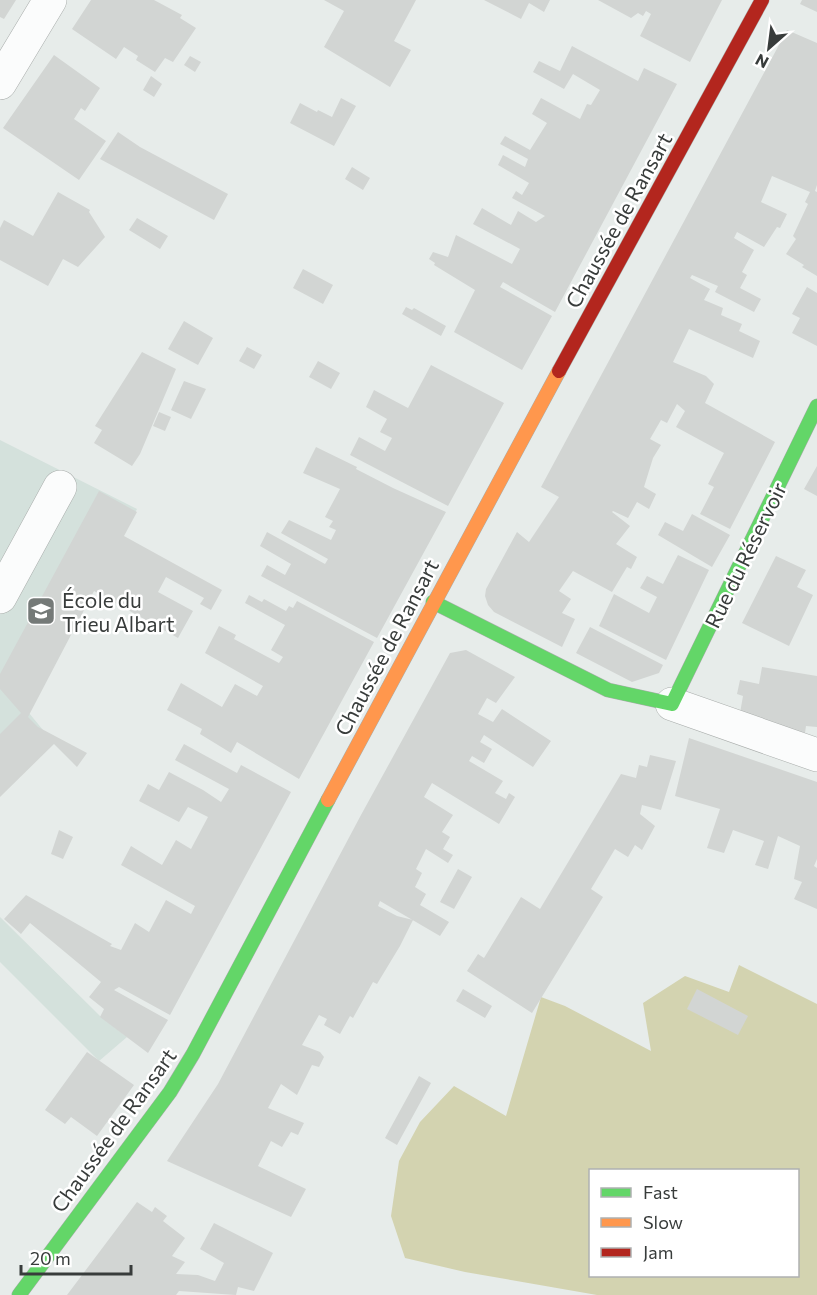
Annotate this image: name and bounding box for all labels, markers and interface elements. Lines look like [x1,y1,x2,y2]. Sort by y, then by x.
north arrow [739,18,799,78]
text: N [752,50,771,73]
street label: Chaussée de Ransart [560,128,676,312]
street label: Rue du Réservoir [699,478,791,632]
street label: Chaussée de Ransart [329,555,443,739]
place label: École du Trieu Albart [62,587,175,636]
school or university icon: École du Trieu Albart [25,595,57,627]
street label: Chaussée de Ransart [45,1043,181,1217]
legend [589,1169,799,1277]
text: Fast [643,1181,678,1203]
text: Slow [643,1211,683,1233]
scale bar [21,1238,130,1276]
text: Jam [643,1241,673,1263]
text: 20 m [30,1247,71,1269]

